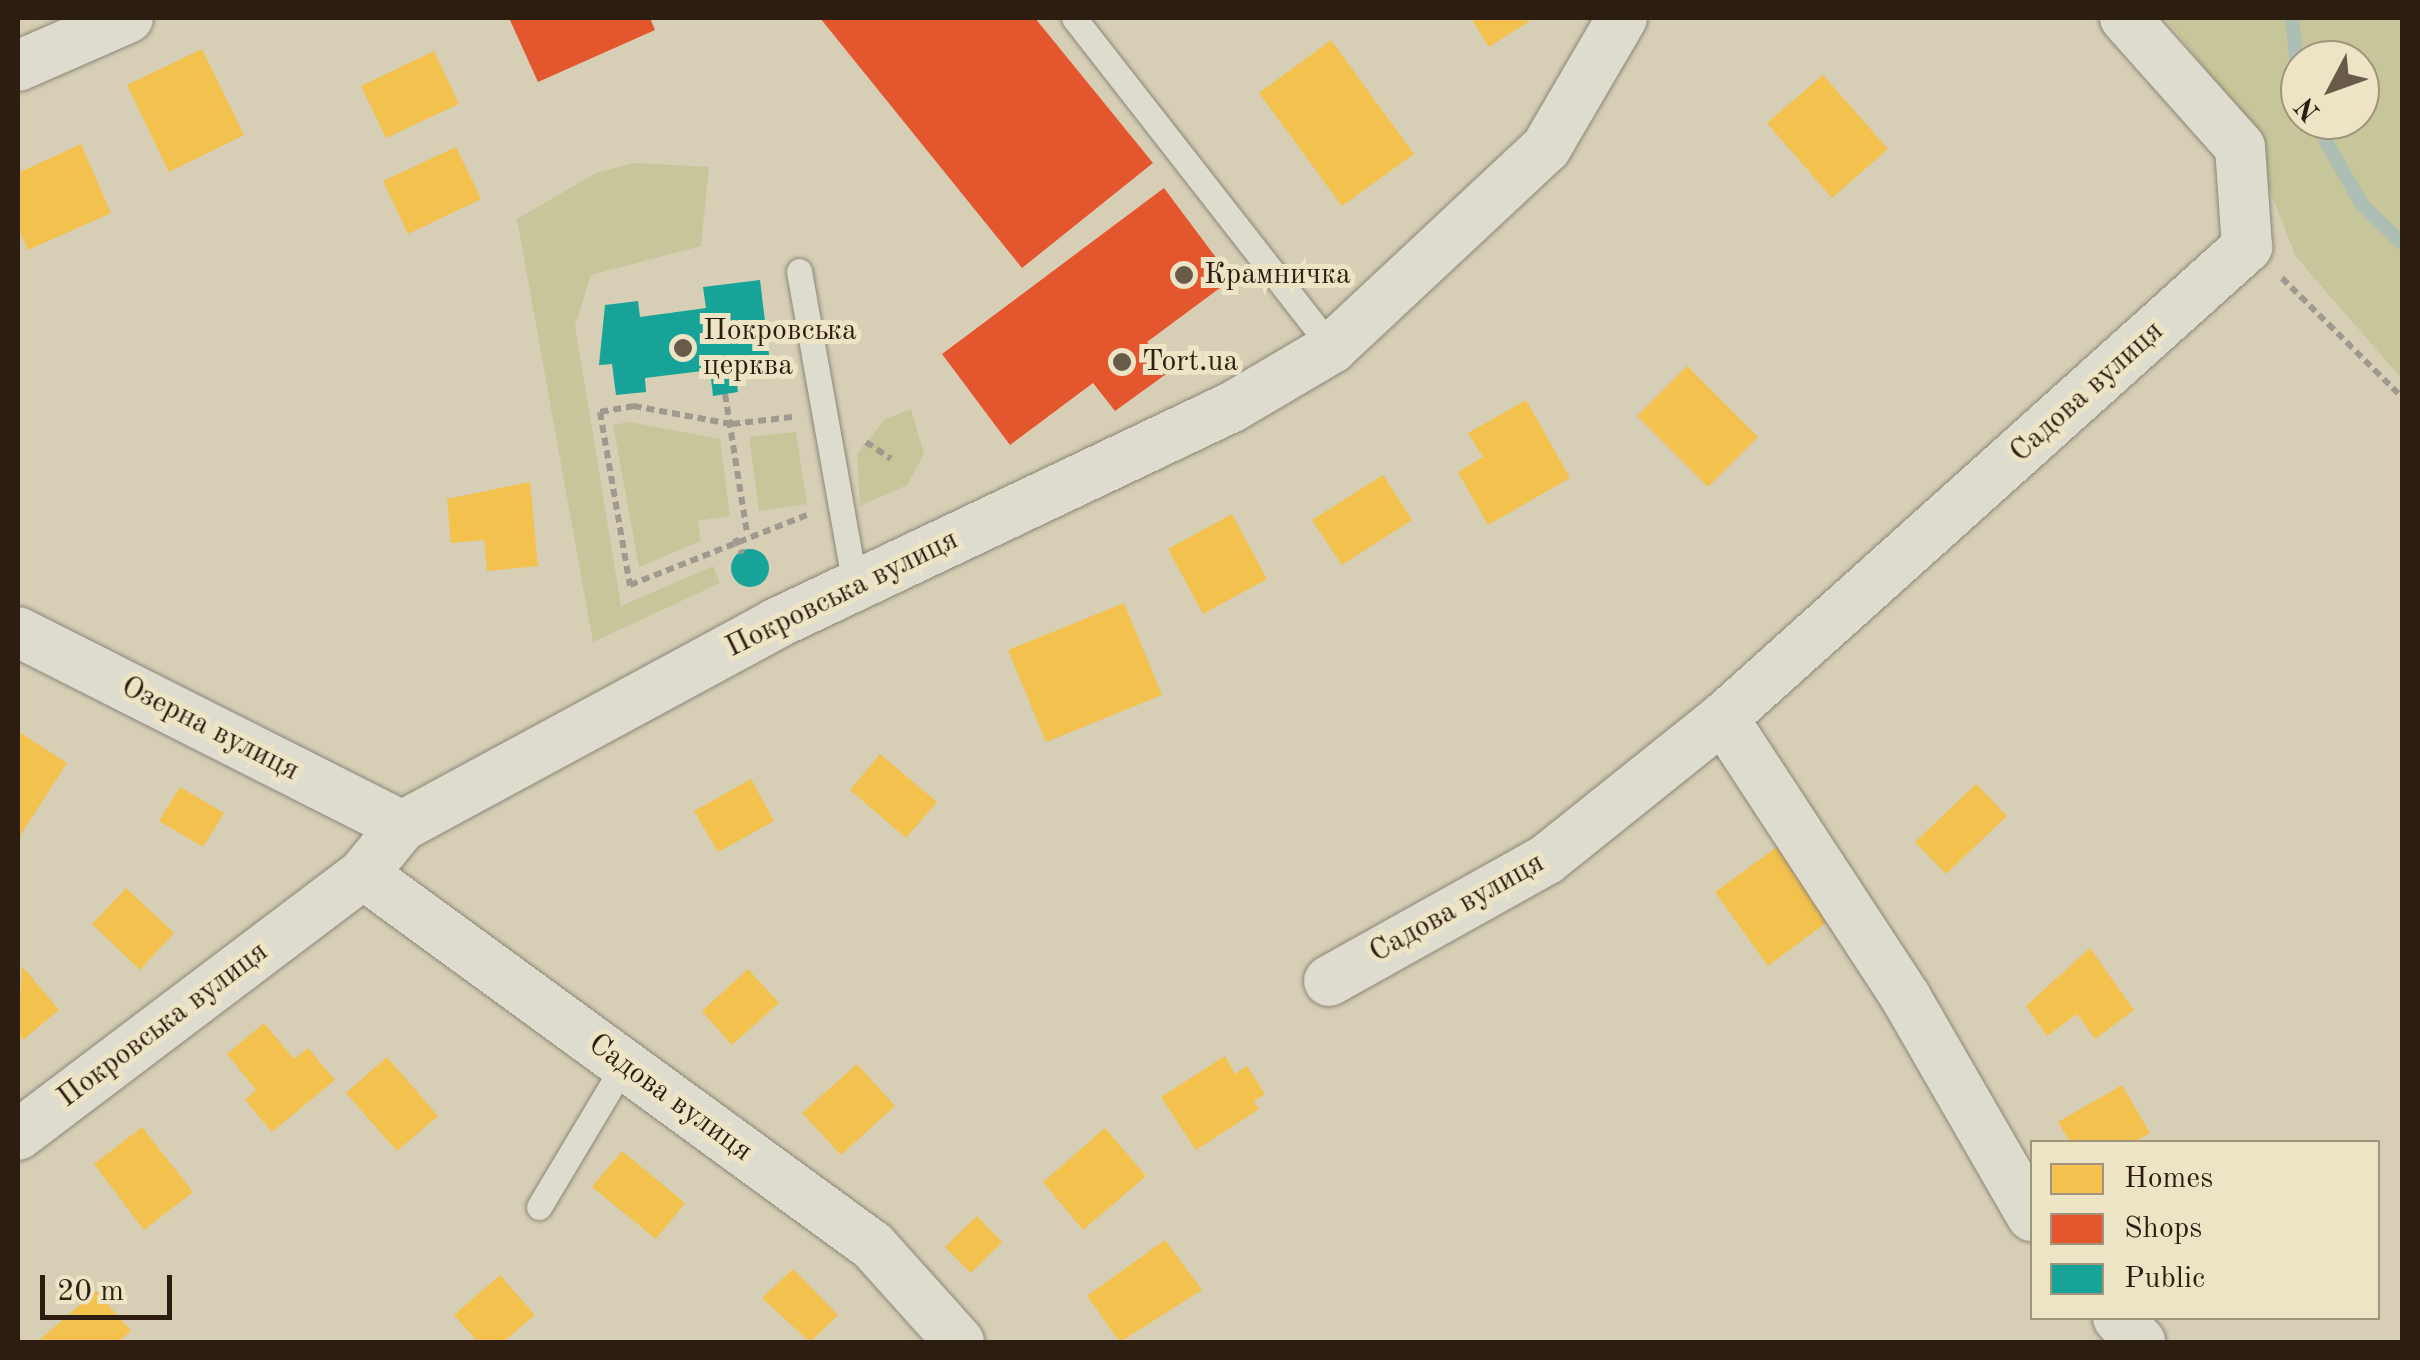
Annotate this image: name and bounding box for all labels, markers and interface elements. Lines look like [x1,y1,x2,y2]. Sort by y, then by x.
north arrow [2280,40,2380,140]
text: N [2291,91,2326,126]
place label: Крамничка [1204,257,1351,293]
marker: Крамничка [1173,264,1195,286]
place label: Покровська церква [703,313,857,384]
street label: Садова вулиця [2003,314,2171,470]
marker: Покровська церква [672,337,694,359]
place label: Tort.ua [1142,344,1238,380]
marker: Tort.ua [1111,351,1133,373]
street label: Покровська вулиця [720,522,964,666]
street label: Озерна вулиця [115,669,305,789]
street label: Садова вулиця [1363,845,1551,971]
street label: Покровська вулиця [51,934,275,1116]
street label: Садова вулиця [581,1026,759,1170]
legend [2030,1140,2380,1320]
text: Homes [2124,1164,2213,1194]
text: Shops [2124,1214,2202,1244]
scale bar [45,1255,178,1317]
text: Public [2124,1264,2205,1294]
text: 20 m [57,1277,124,1307]

